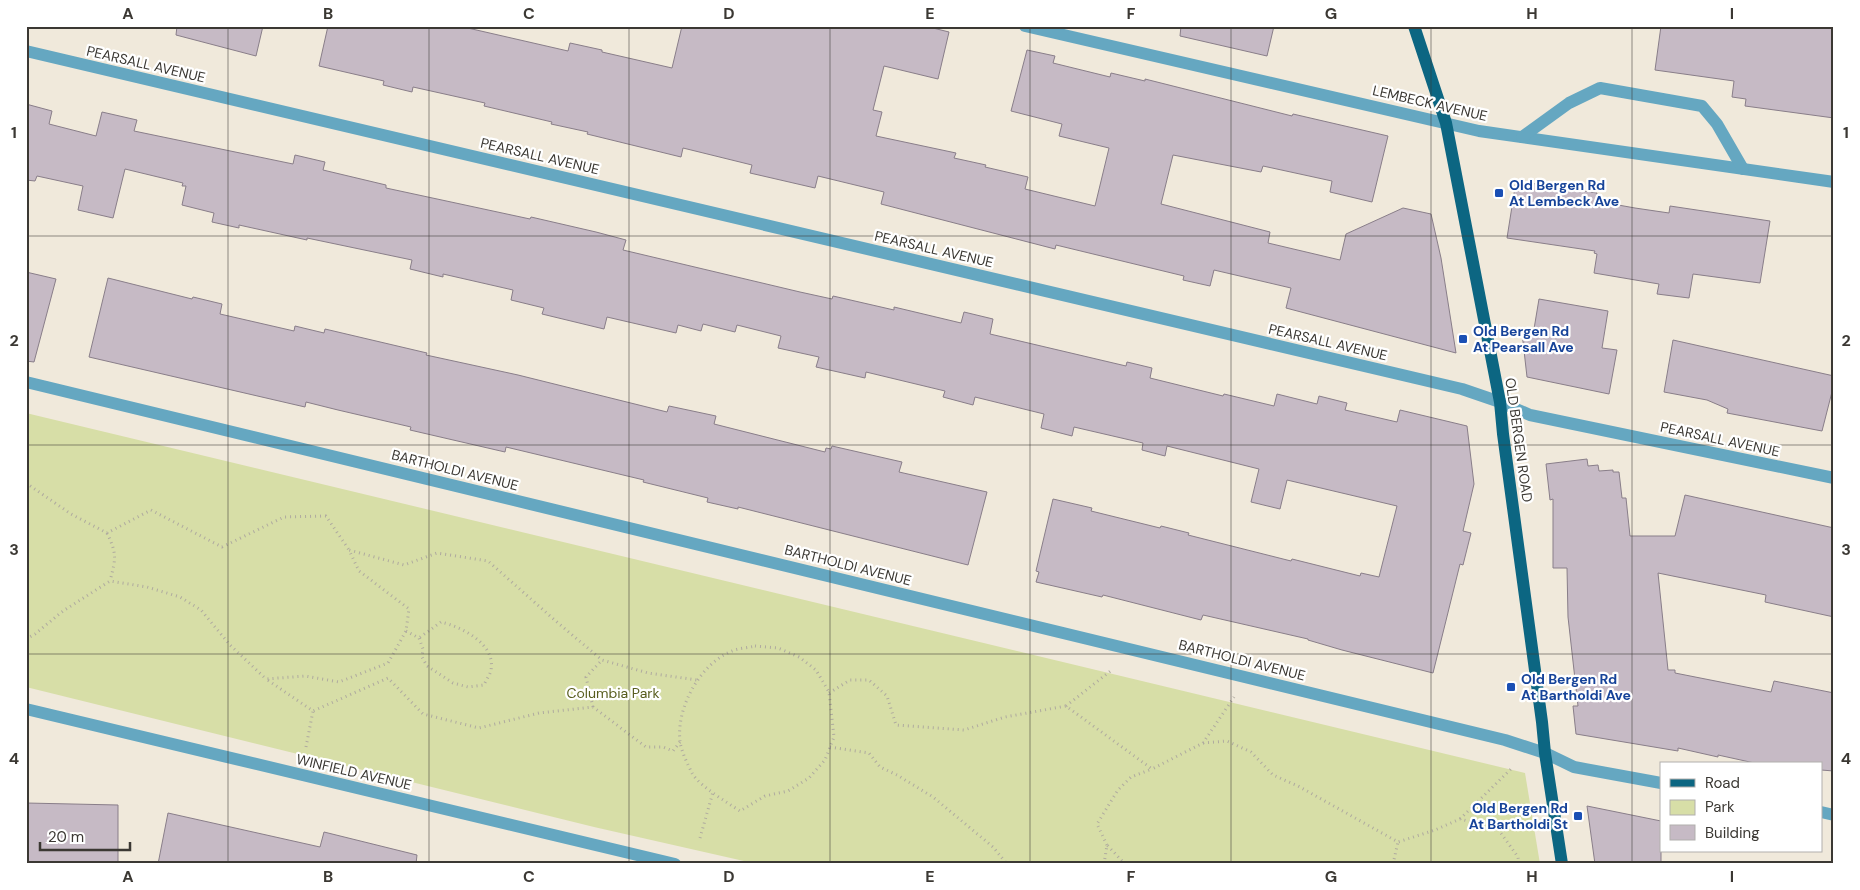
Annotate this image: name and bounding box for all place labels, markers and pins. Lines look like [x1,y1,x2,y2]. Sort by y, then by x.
place label: Old Bergen Rd At Lembeck Ave [1509,176,1619,210]
marker: Old Bergen Rd At Lembeck Ave [1493,187,1505,199]
place label: Old Bergen Rd At Pearsall Ave [1473,322,1574,356]
marker: Old Bergen Rd At Pearsall Ave [1457,333,1469,345]
place label: Old Bergen Rd At Bartholdi Ave [1521,670,1631,704]
marker: Old Bergen Rd At Bartholdi Ave [1505,681,1517,693]
place label: Old Bergen Rd At Bartholdi St [1469,799,1568,833]
marker: Old Bergen Rd At Bartholdi St [1572,810,1584,822]

